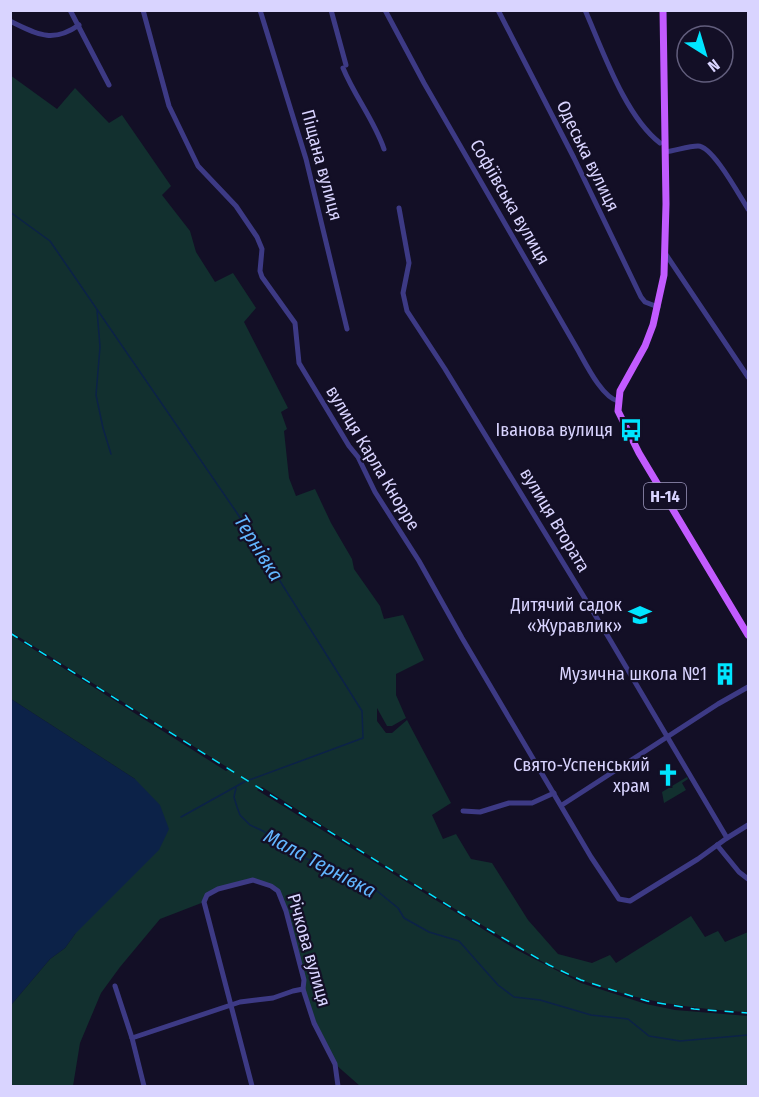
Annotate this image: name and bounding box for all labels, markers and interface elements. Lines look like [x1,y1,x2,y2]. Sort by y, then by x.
north arrow [675,24,735,84]
text: N [704,55,723,76]
street label: Одеська вулиця [552,97,624,215]
street label: Піщана вулиця [297,107,347,223]
street label: Софіївська вулиця [465,135,555,269]
street label: вулиця Карла Кнорре [321,382,425,534]
bus stop icon: Іванова вулиця [618,417,644,443]
place label: Іванова вулиця [496,419,613,441]
street label: вулиця Втората [515,464,595,576]
road number: Н-14 [644,483,686,509]
water label: Тернівка [229,511,289,585]
place label: Дитячий садок «Журавлик» [510,594,623,637]
school or university icon: Дитячий садок «Журавлик» [627,602,653,628]
building icon: Музична школа №1 [712,661,738,687]
place label: Музична школа №1 [559,663,707,685]
place label: Свято-Успенський храм [513,754,650,797]
church icon: Свято-Успенський храм [655,762,681,788]
water label: Мала Тернівка [260,823,380,903]
street label: Річкова вулиця [282,891,336,1009]

